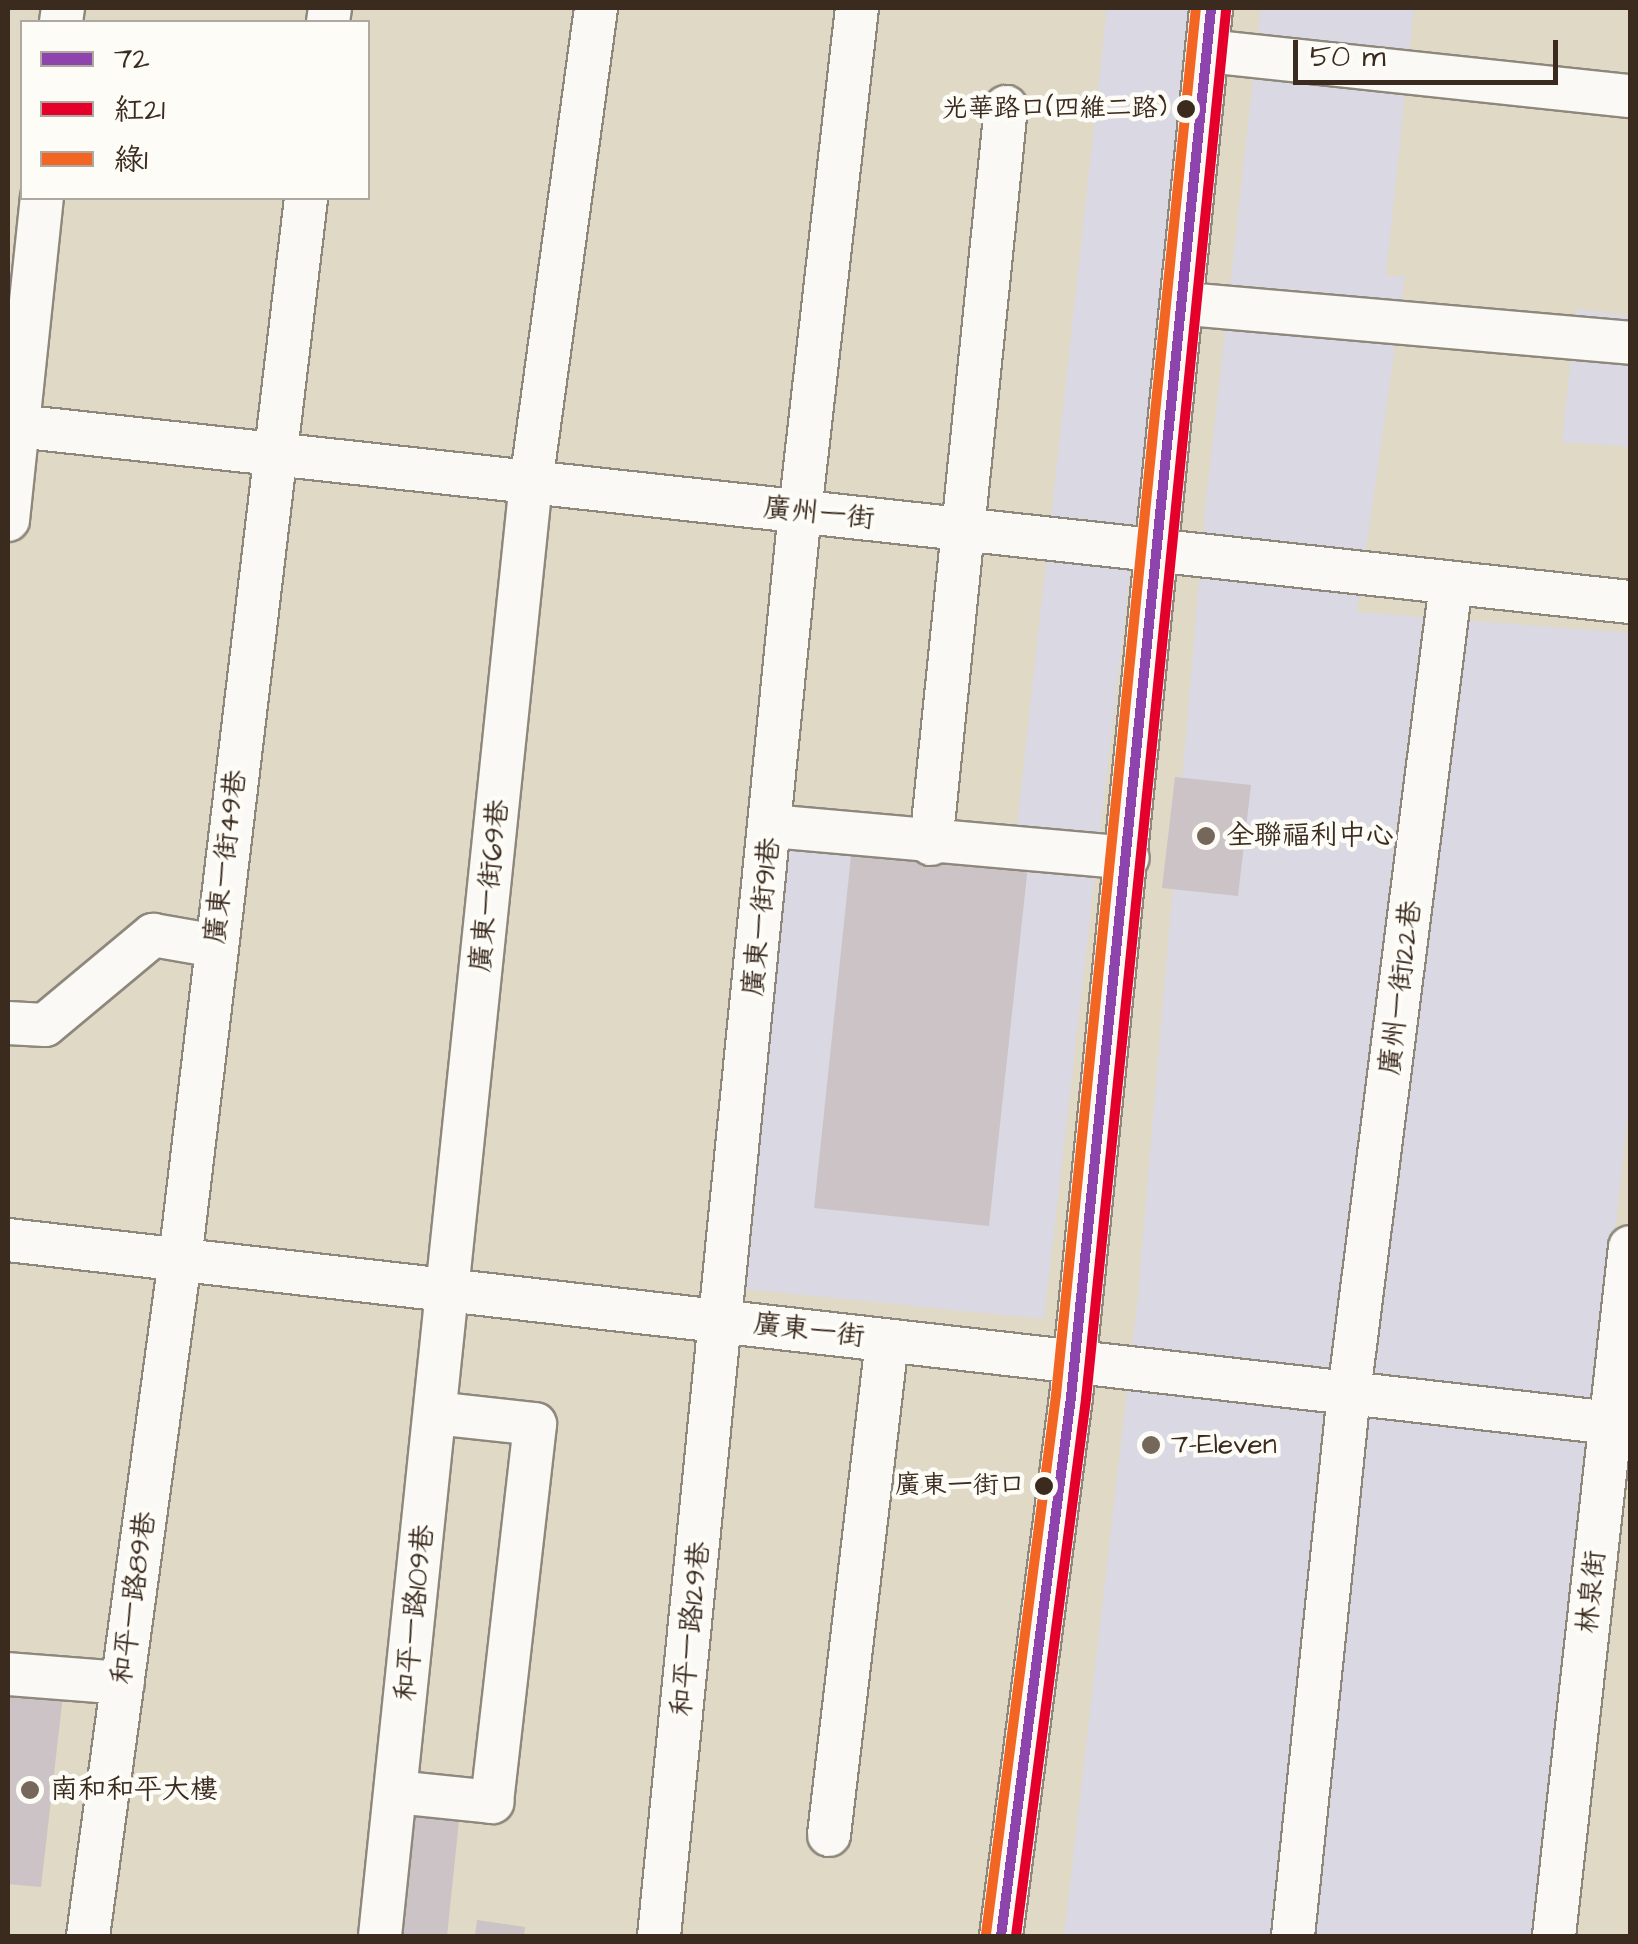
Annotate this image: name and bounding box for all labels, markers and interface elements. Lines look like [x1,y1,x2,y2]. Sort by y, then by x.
legend [20,20,370,200]
scale bar [1298,20,1563,82]
text: 50 m [1310,36,1386,78]
text: 72 [114,38,150,80]
text: 紅21 [114,89,165,131]
place label: 光華路口(四維二路) [942,93,1167,125]
marker: 光華路口(四維二路) [1176,99,1196,119]
text: 綠1 [114,139,148,181]
street label: 廣州一街 [762,491,876,537]
street label: 廣東一街49巷 [199,768,253,946]
street label: 廣東一街69巷 [464,798,516,974]
place label: 全聯福利中心 [1226,819,1394,853]
marker: 全聯福利中心 [1195,825,1217,847]
street label: 廣東一街91巷 [737,836,787,998]
street label: 廣州一街122巷 [1374,899,1428,1077]
street label: 廣東一街 [751,1308,867,1354]
place label: 7-Eleven [1171,1428,1277,1462]
marker: 7-Eleven [1140,1434,1162,1456]
place label: 廣東一街口 [895,1470,1025,1502]
marker: 廣東一街口 [1034,1476,1054,1496]
street label: 和平一路89巷 [105,1509,163,1687]
street label: 和平一路109巷 [389,1523,441,1703]
street label: 和平一路129巷 [665,1540,717,1718]
street label: 林泉街 [1571,1548,1613,1636]
place label: 南和和平大樓 [50,1773,218,1807]
marker: 南和和平大樓 [19,1779,41,1801]

